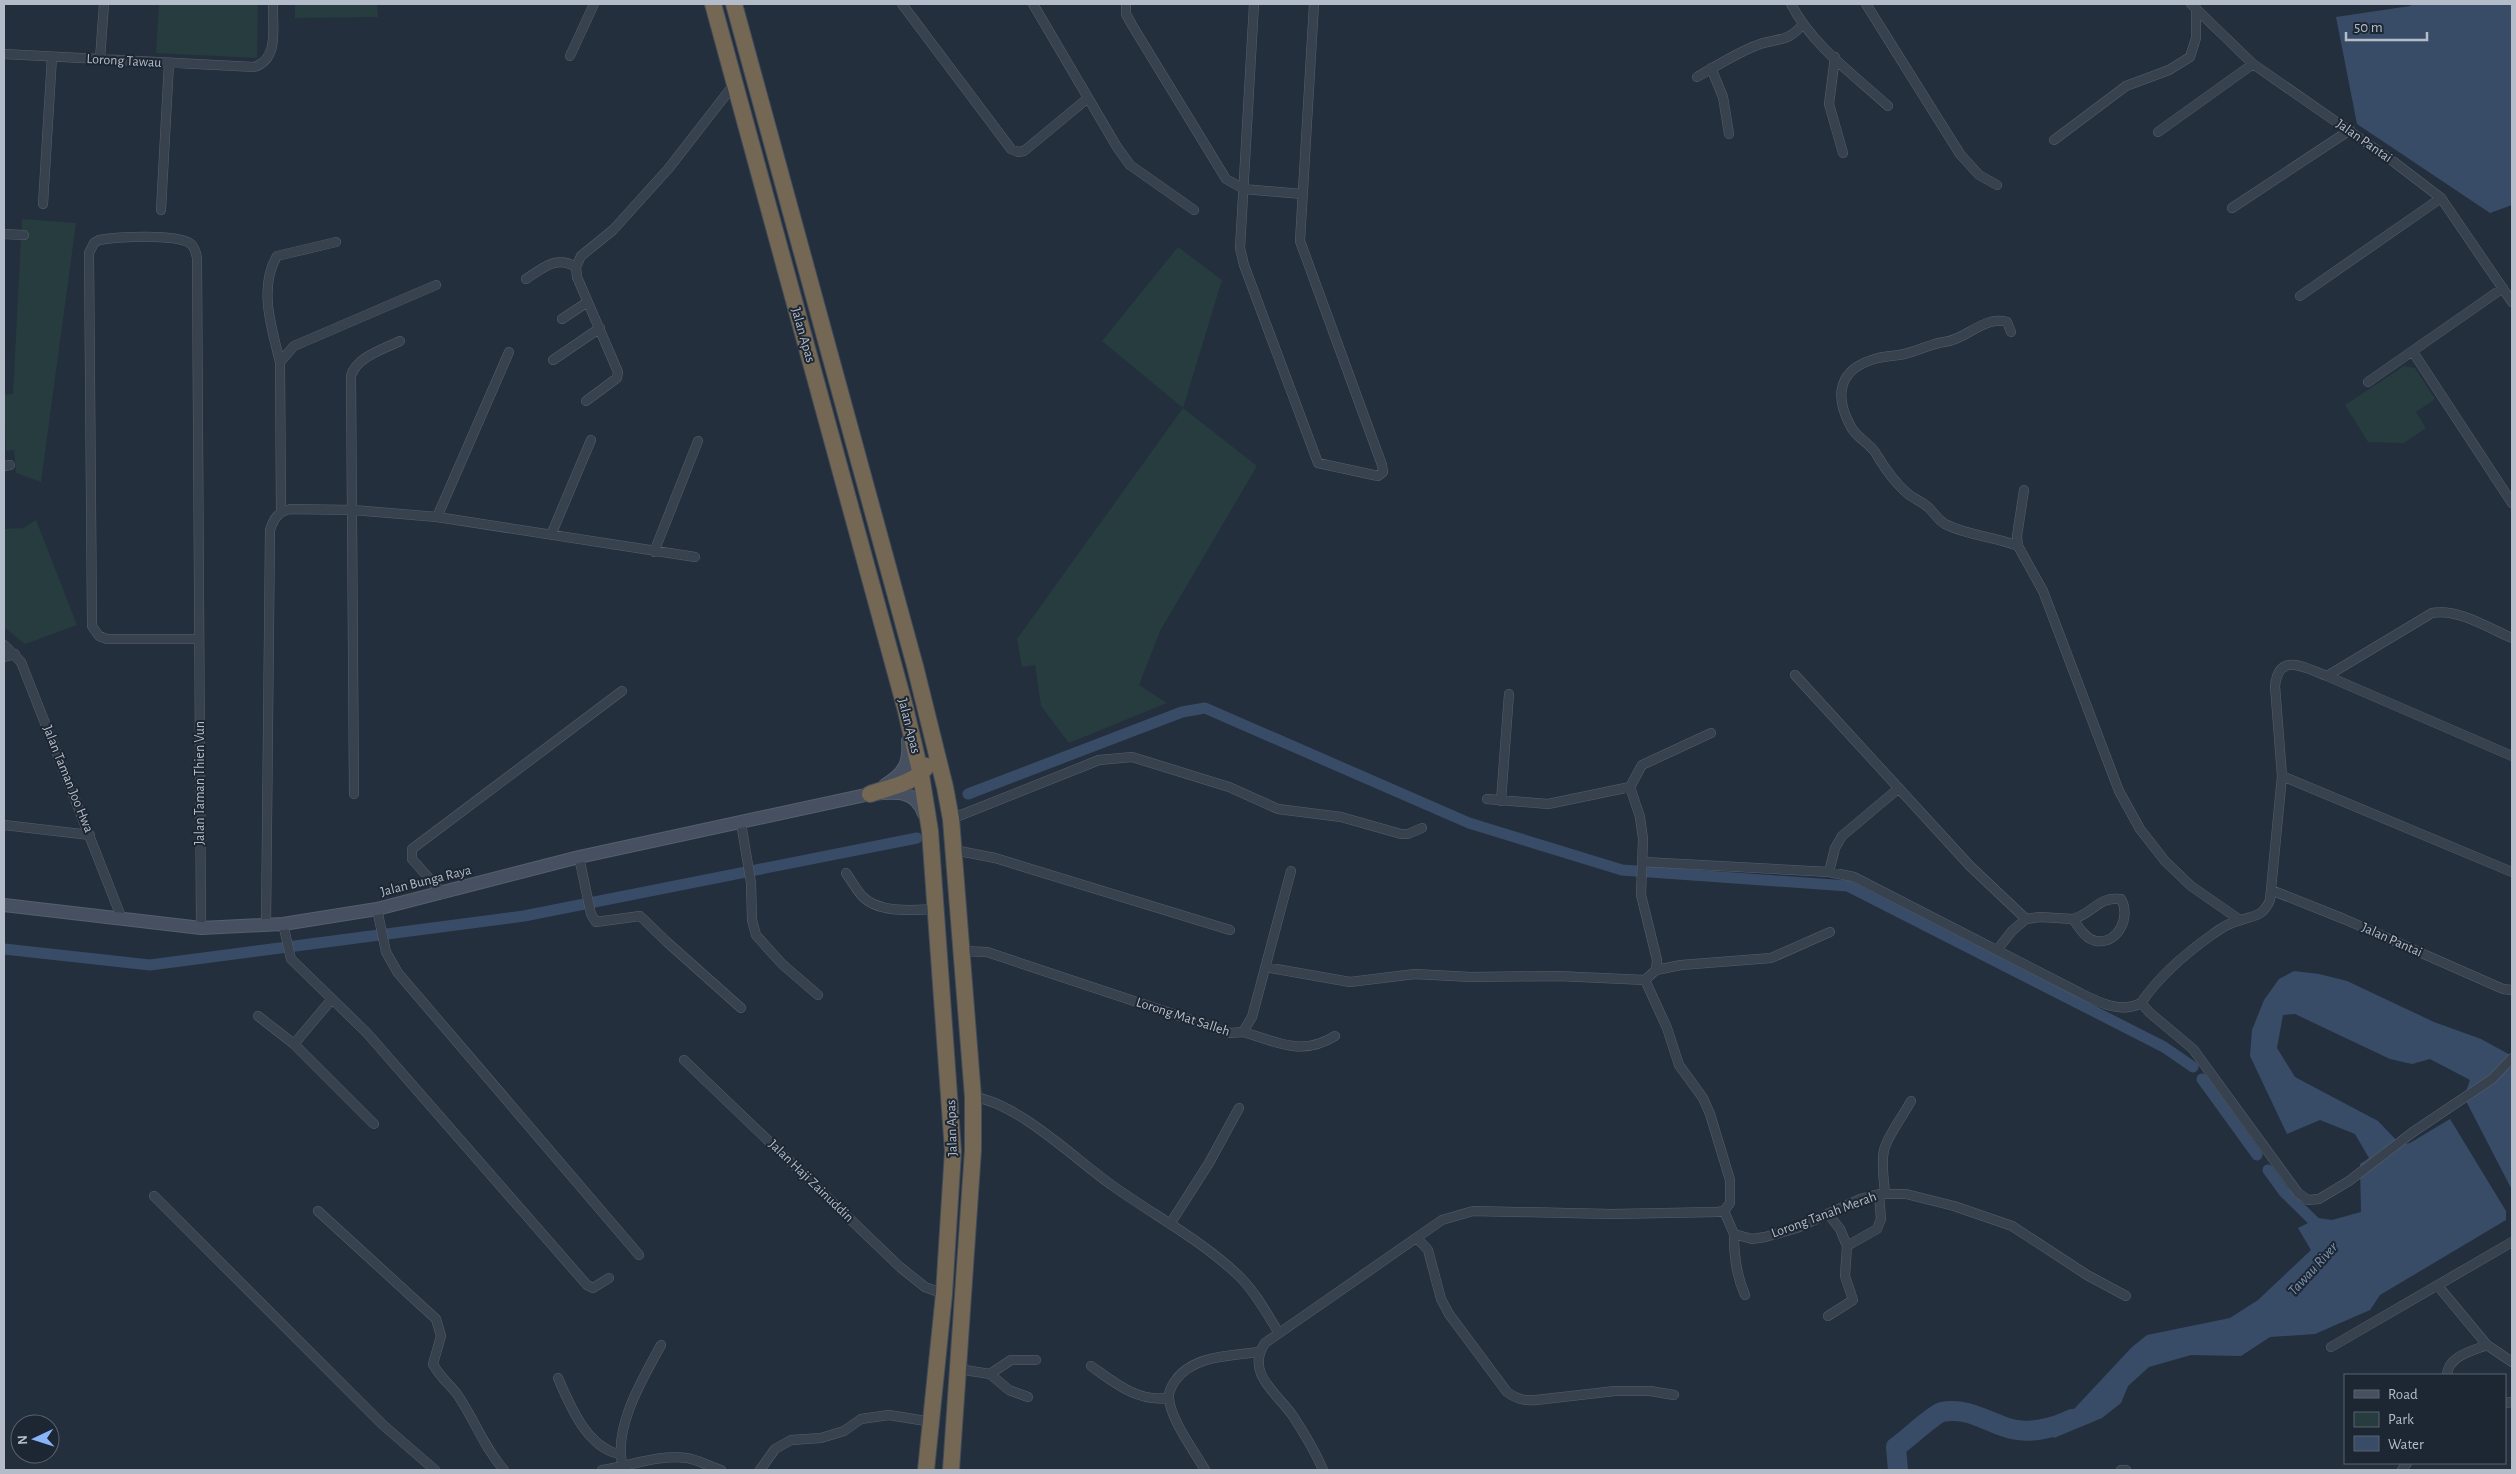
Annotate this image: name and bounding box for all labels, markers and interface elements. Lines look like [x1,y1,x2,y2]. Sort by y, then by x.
scale bar [2346,10,2427,42]
text: 50 m [2354,20,2383,35]
street label: Lorong Tawau [86,52,162,70]
street label: Jalan Pantai [2334,117,2394,165]
street label: Jalan Apas [788,306,818,364]
street label: Jalan Apas [895,697,923,755]
street label: Jalan Taman Thien Vun [193,721,207,845]
street label: Jalan Taman Joo Hwa [40,723,96,835]
street label: Jalan Bunga Raya [379,863,473,899]
street label: Jalan Pantai [2360,920,2424,960]
street label: Lorong Mat Salleh [1134,995,1232,1039]
street label: Jalan Apas [944,1100,960,1156]
street label: Jalan Haji Zainuddin [766,1137,856,1225]
street label: Lorong Tanah Merah [1770,1189,1878,1241]
water label: Tawau River [2285,1239,2341,1298]
legend [2344,1374,2506,1464]
text: Road [2388,1387,2418,1402]
text: Park [2388,1412,2414,1427]
north arrow [10,1414,60,1464]
text: N [16,1434,30,1445]
text: Water [2388,1437,2424,1452]

